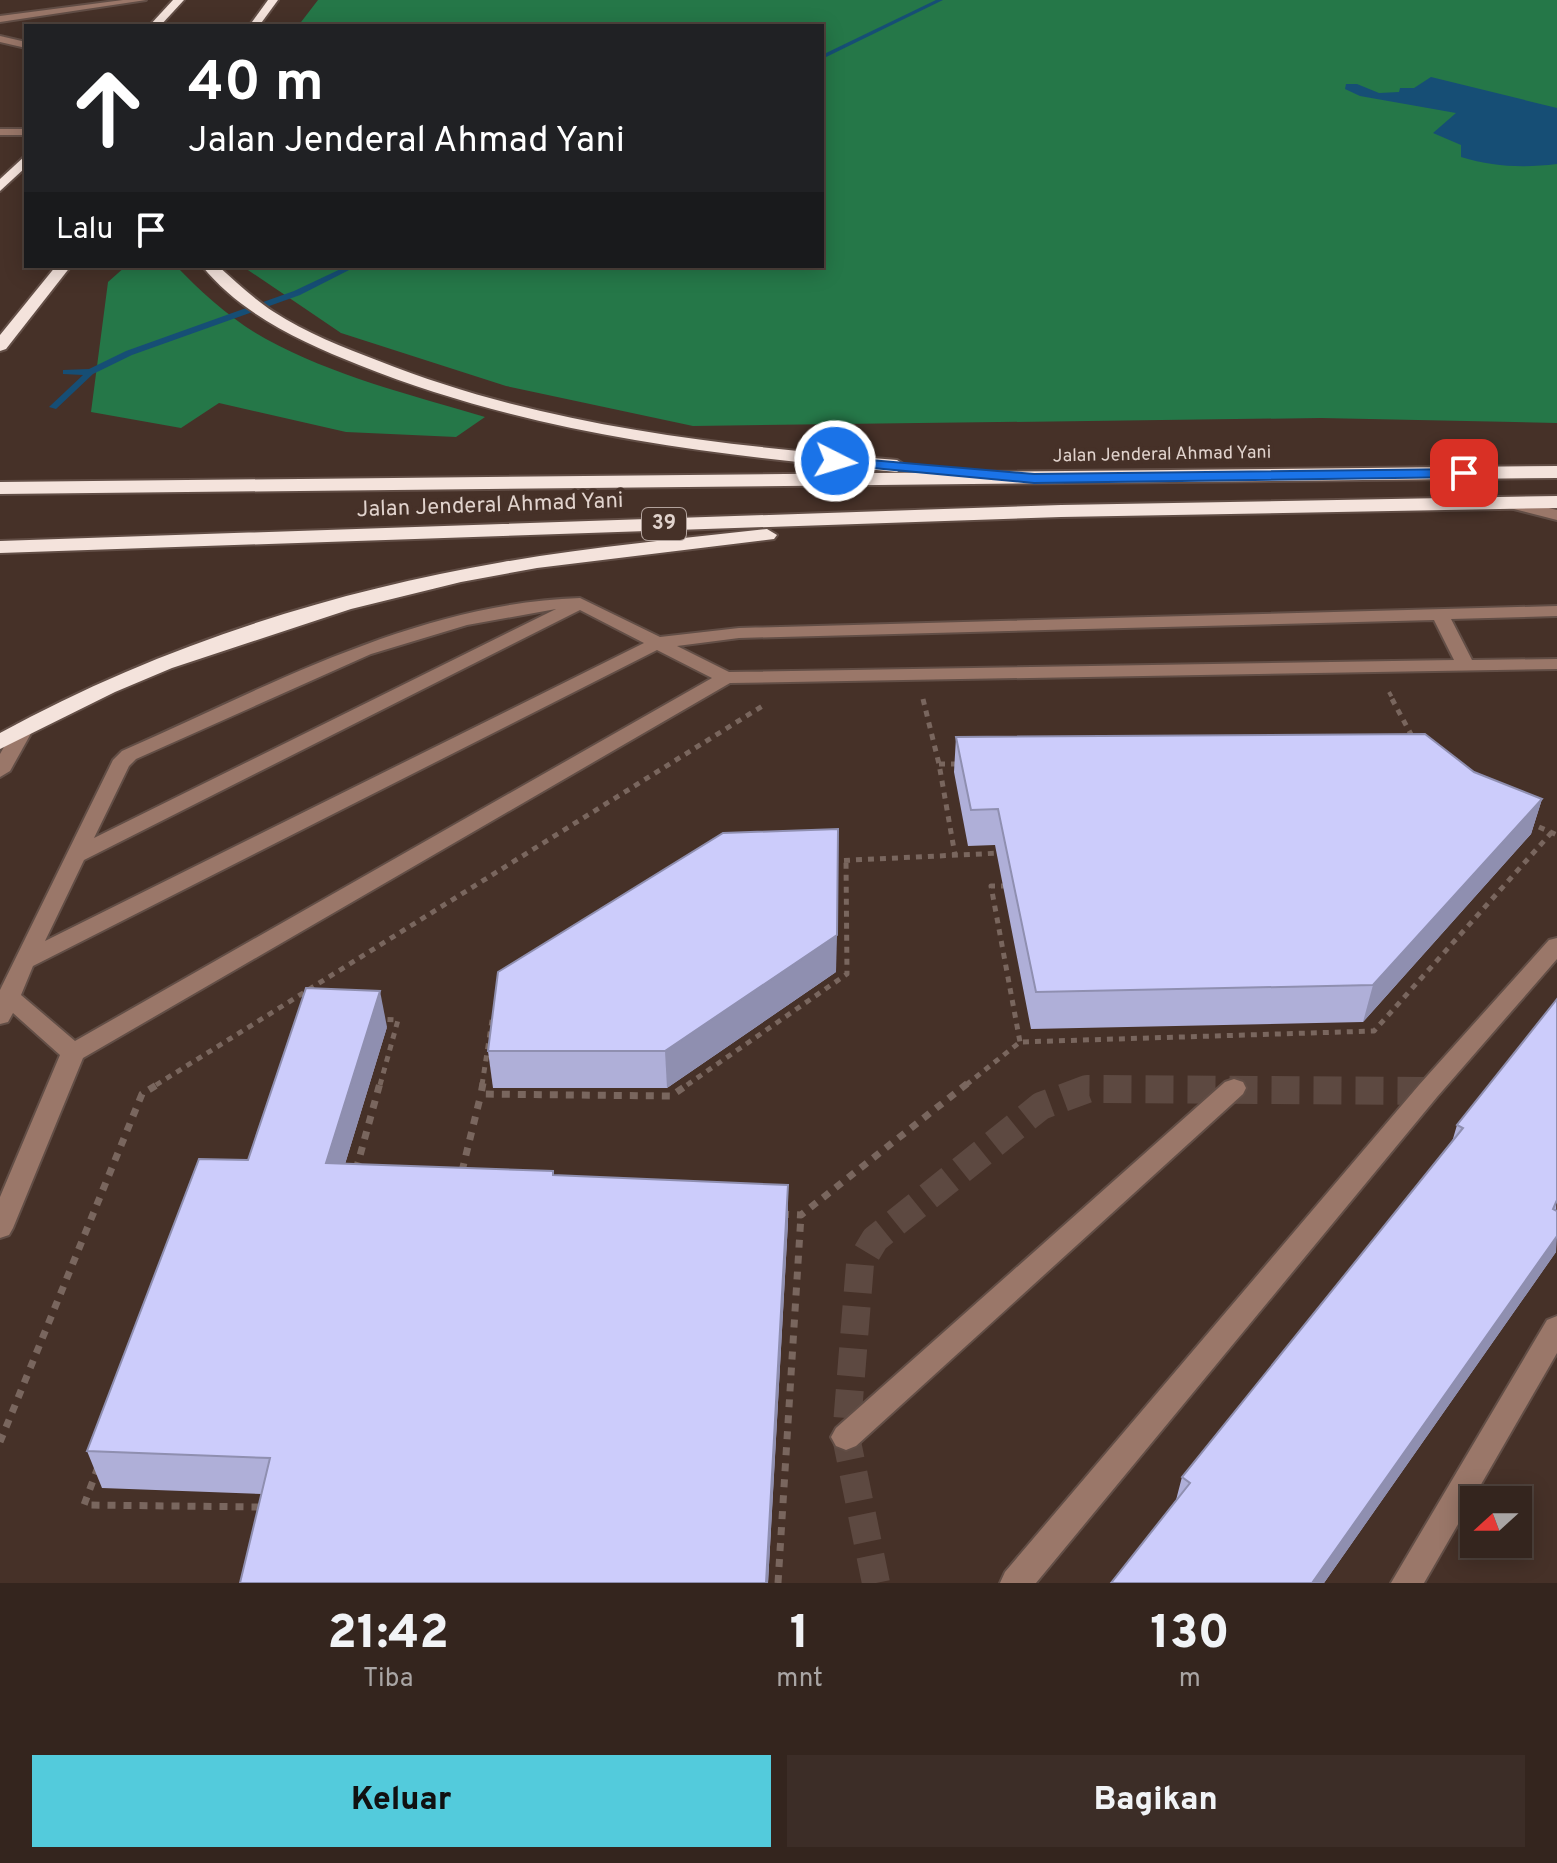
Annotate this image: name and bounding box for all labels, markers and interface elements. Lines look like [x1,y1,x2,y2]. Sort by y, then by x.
text: 40 m [188,50,324,120]
icon: ahead [56,56,160,160]
text: Jalan Jenderal Ahmad Yani [188,119,625,165]
icon: arrive [129,208,173,252]
text: Lalu [56,212,113,249]
position arrow [793,419,877,503]
pin [1430,439,1498,507]
street label: Jalan Jenderal Ahmad Yani [1053,442,1271,468]
icon: arrive [1442,451,1486,495]
street label: Jalan Jenderal Ahmad Yani [356,488,624,524]
road number: 39 [642,508,686,540]
north arrow [1460,1486,1532,1558]
map controls [1460,1486,1532,1558]
text: 21:42 [327,1605,449,1665]
text: 1 [790,1605,809,1665]
text: 130 [1150,1605,1230,1665]
text: Tiba [363,1663,413,1696]
text: mnt [776,1663,823,1696]
text: m [1179,1663,1201,1696]
button: Keluar [32,1755,771,1847]
button: Bagikan [787,1755,1525,1847]

